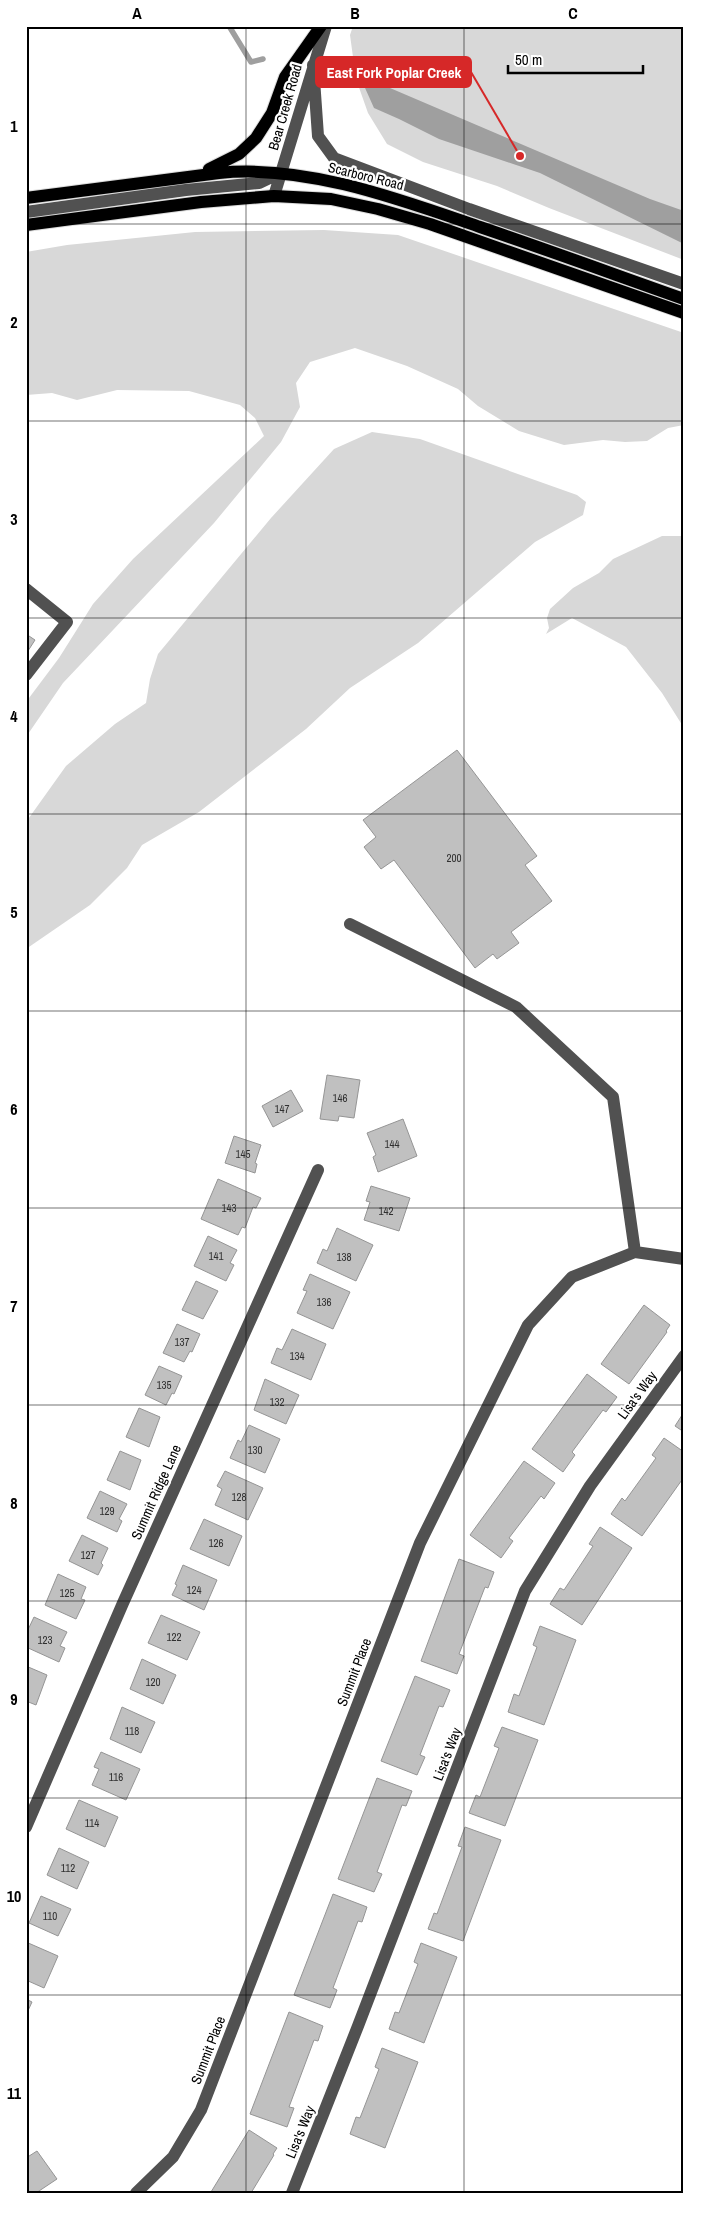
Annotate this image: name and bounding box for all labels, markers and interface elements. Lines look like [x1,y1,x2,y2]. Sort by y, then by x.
text: A [132,2,142,24]
text: B [350,2,360,24]
text: C [568,2,578,24]
scale bar [508,42,642,74]
text: 50 m [515,49,542,70]
callout: East Fork Poplar Creek [316,57,471,87]
street label: Bear Creek Road [264,62,306,152]
text: East Fork Poplar Creek [327,62,462,83]
text: 1 [10,115,18,137]
street label: Scarboro Road [326,158,406,194]
text: 2 [10,311,18,333]
text: 3 [10,508,18,530]
text: 4 [10,705,18,727]
house number: 200 [446,851,462,865]
text: 5 [10,901,18,923]
house number: 146 [332,1091,348,1105]
text: 6 [10,1098,18,1120]
house number: 147 [274,1102,290,1116]
house number: 144 [384,1137,400,1151]
house number: 145 [235,1147,251,1161]
house number: 143 [221,1201,237,1215]
house number: 142 [378,1204,394,1218]
house number: 141 [208,1249,224,1263]
house number: 138 [336,1250,352,1264]
text: 7 [10,1295,18,1317]
house number: 136 [316,1295,332,1309]
house number: 137 [174,1335,190,1349]
house number: 134 [289,1349,305,1363]
street label: Lisa's Way [613,1367,661,1423]
house number: 135 [156,1378,172,1392]
house number: 132 [269,1395,285,1409]
street label: Summit Ridge Lane [127,1442,185,1542]
house number: 130 [247,1443,263,1457]
house number: 128 [231,1490,247,1504]
text: 8 [10,1492,18,1514]
house number: 129 [99,1504,115,1518]
house number: 126 [208,1536,224,1550]
house number: 127 [80,1548,96,1562]
house number: 124 [186,1583,202,1597]
house number: 125 [59,1586,75,1600]
house number: 122 [166,1630,182,1644]
house number: 123 [37,1633,53,1647]
street label: Summit Place [333,1635,375,1709]
house number: 120 [145,1675,161,1689]
text: 9 [10,1688,18,1710]
house number: 118 [125,1724,139,1738]
street label: Lisa's Way [429,1725,465,1783]
house number: 116 [109,1770,123,1784]
house number: 114 [85,1816,99,1830]
house number: 112 [61,1861,75,1875]
text: 10 [7,1885,21,1907]
house number: 110 [43,1909,57,1923]
street label: Summit Place [187,2013,229,2087]
text: 11 [7,2082,22,2104]
street label: Lisa's Way [281,2103,319,2161]

